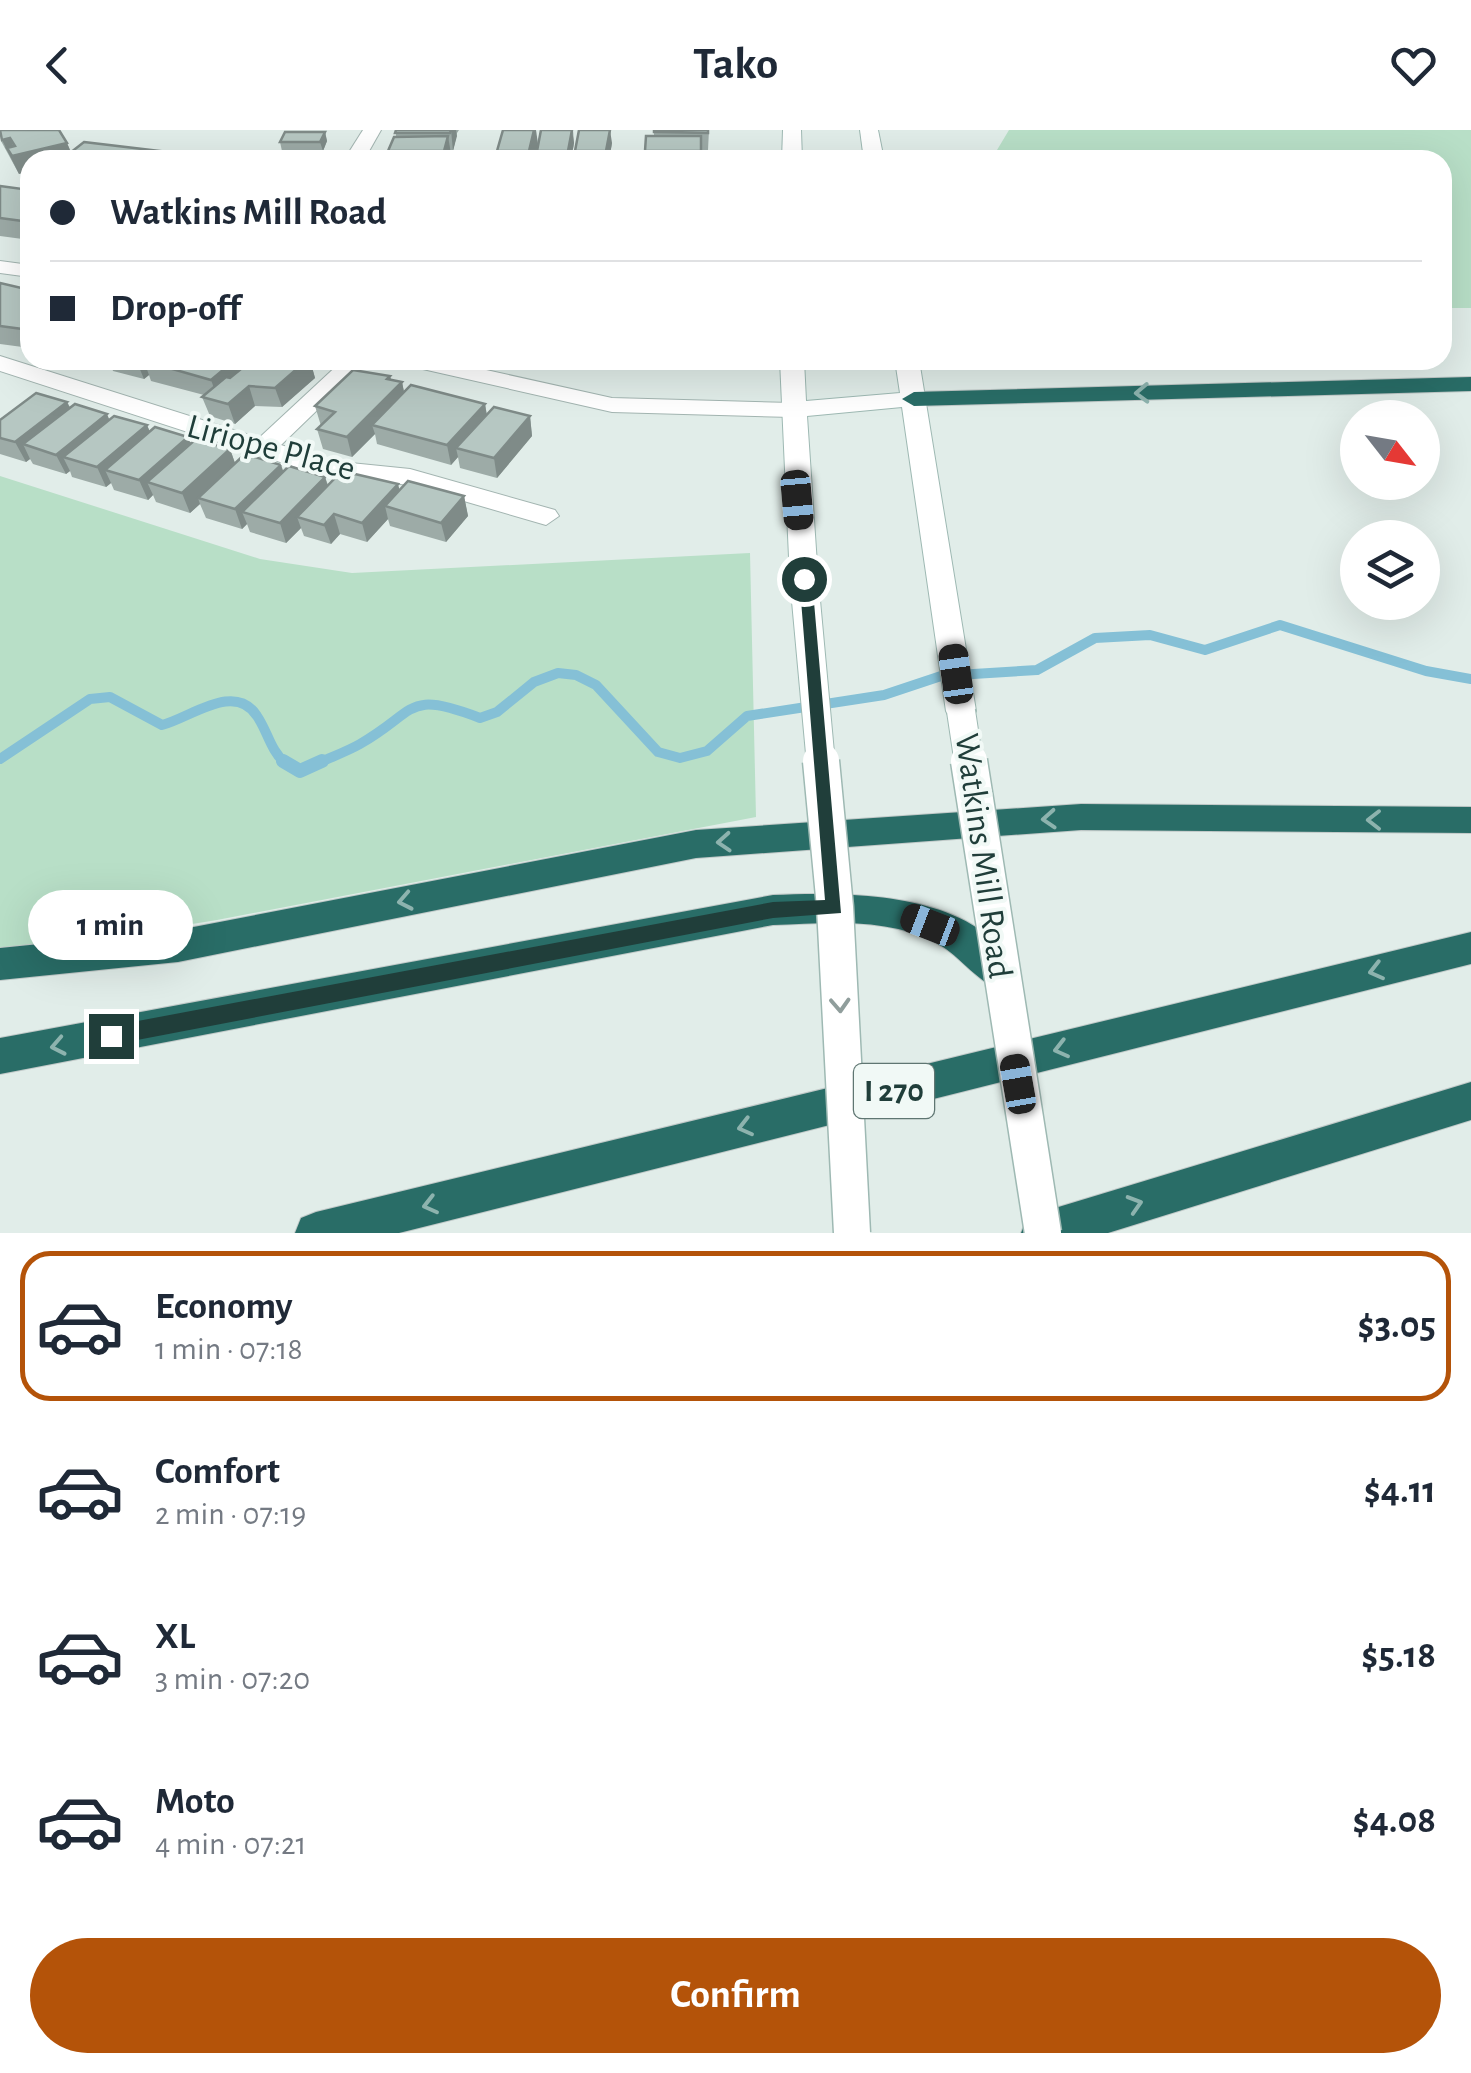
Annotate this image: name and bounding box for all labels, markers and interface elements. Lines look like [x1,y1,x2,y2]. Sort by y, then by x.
icon: back [30,38,85,93]
icon: heart [1386,38,1441,93]
text: Tako [693,42,778,87]
text: Watkins Mill Road [110,194,387,232]
text: Drop-off [110,290,241,328]
one-way arrow [1133,382,1149,403]
north arrow [1340,400,1440,500]
map controls [1340,400,1440,620]
street label: Liriope Place [183,409,359,487]
car [779,469,815,531]
button: layers [1340,520,1440,620]
route start [782,557,827,602]
car [937,642,975,706]
street label: Watkins Mill Road [949,731,1017,981]
one-way arrow [1040,808,1056,830]
one-way arrow [1365,809,1381,830]
one-way arrow [716,831,732,852]
one-way arrow [397,890,414,911]
callout: 1 min [28,891,194,961]
car [897,900,963,950]
text: 1 min [77,909,144,941]
one-way arrow [1368,959,1385,980]
one-way arrow [829,997,850,1013]
route end [89,1014,134,1059]
one-way arrow [50,1034,67,1055]
one-way arrow [1053,1037,1070,1058]
car [998,1052,1038,1116]
road number: I 270 [854,1064,934,1118]
one-way arrow [737,1115,754,1136]
one-way arrow [422,1193,439,1214]
one-way arrow [1126,1195,1143,1216]
icon: car [35,1281,125,1371]
text: Economy [155,1288,293,1326]
text: $3.05 [1358,1307,1436,1345]
text: 1 min · 07:18 [155,1333,303,1365]
icon: car [35,1446,125,1536]
text: Comfort [155,1453,280,1491]
text: $4.11 [1364,1472,1436,1510]
text: 2 min · 07:19 [155,1498,306,1530]
icon: car [35,1611,125,1701]
text: XL [155,1618,195,1656]
text: $5.18 [1361,1637,1436,1675]
text: 3 min · 07:20 [155,1663,310,1695]
icon: car [35,1776,125,1866]
text: Moto [155,1783,235,1821]
text: $4.08 [1353,1802,1436,1840]
text: 4 min · 07:21 [155,1828,307,1860]
button: Confirm [30,1938,1441,2053]

